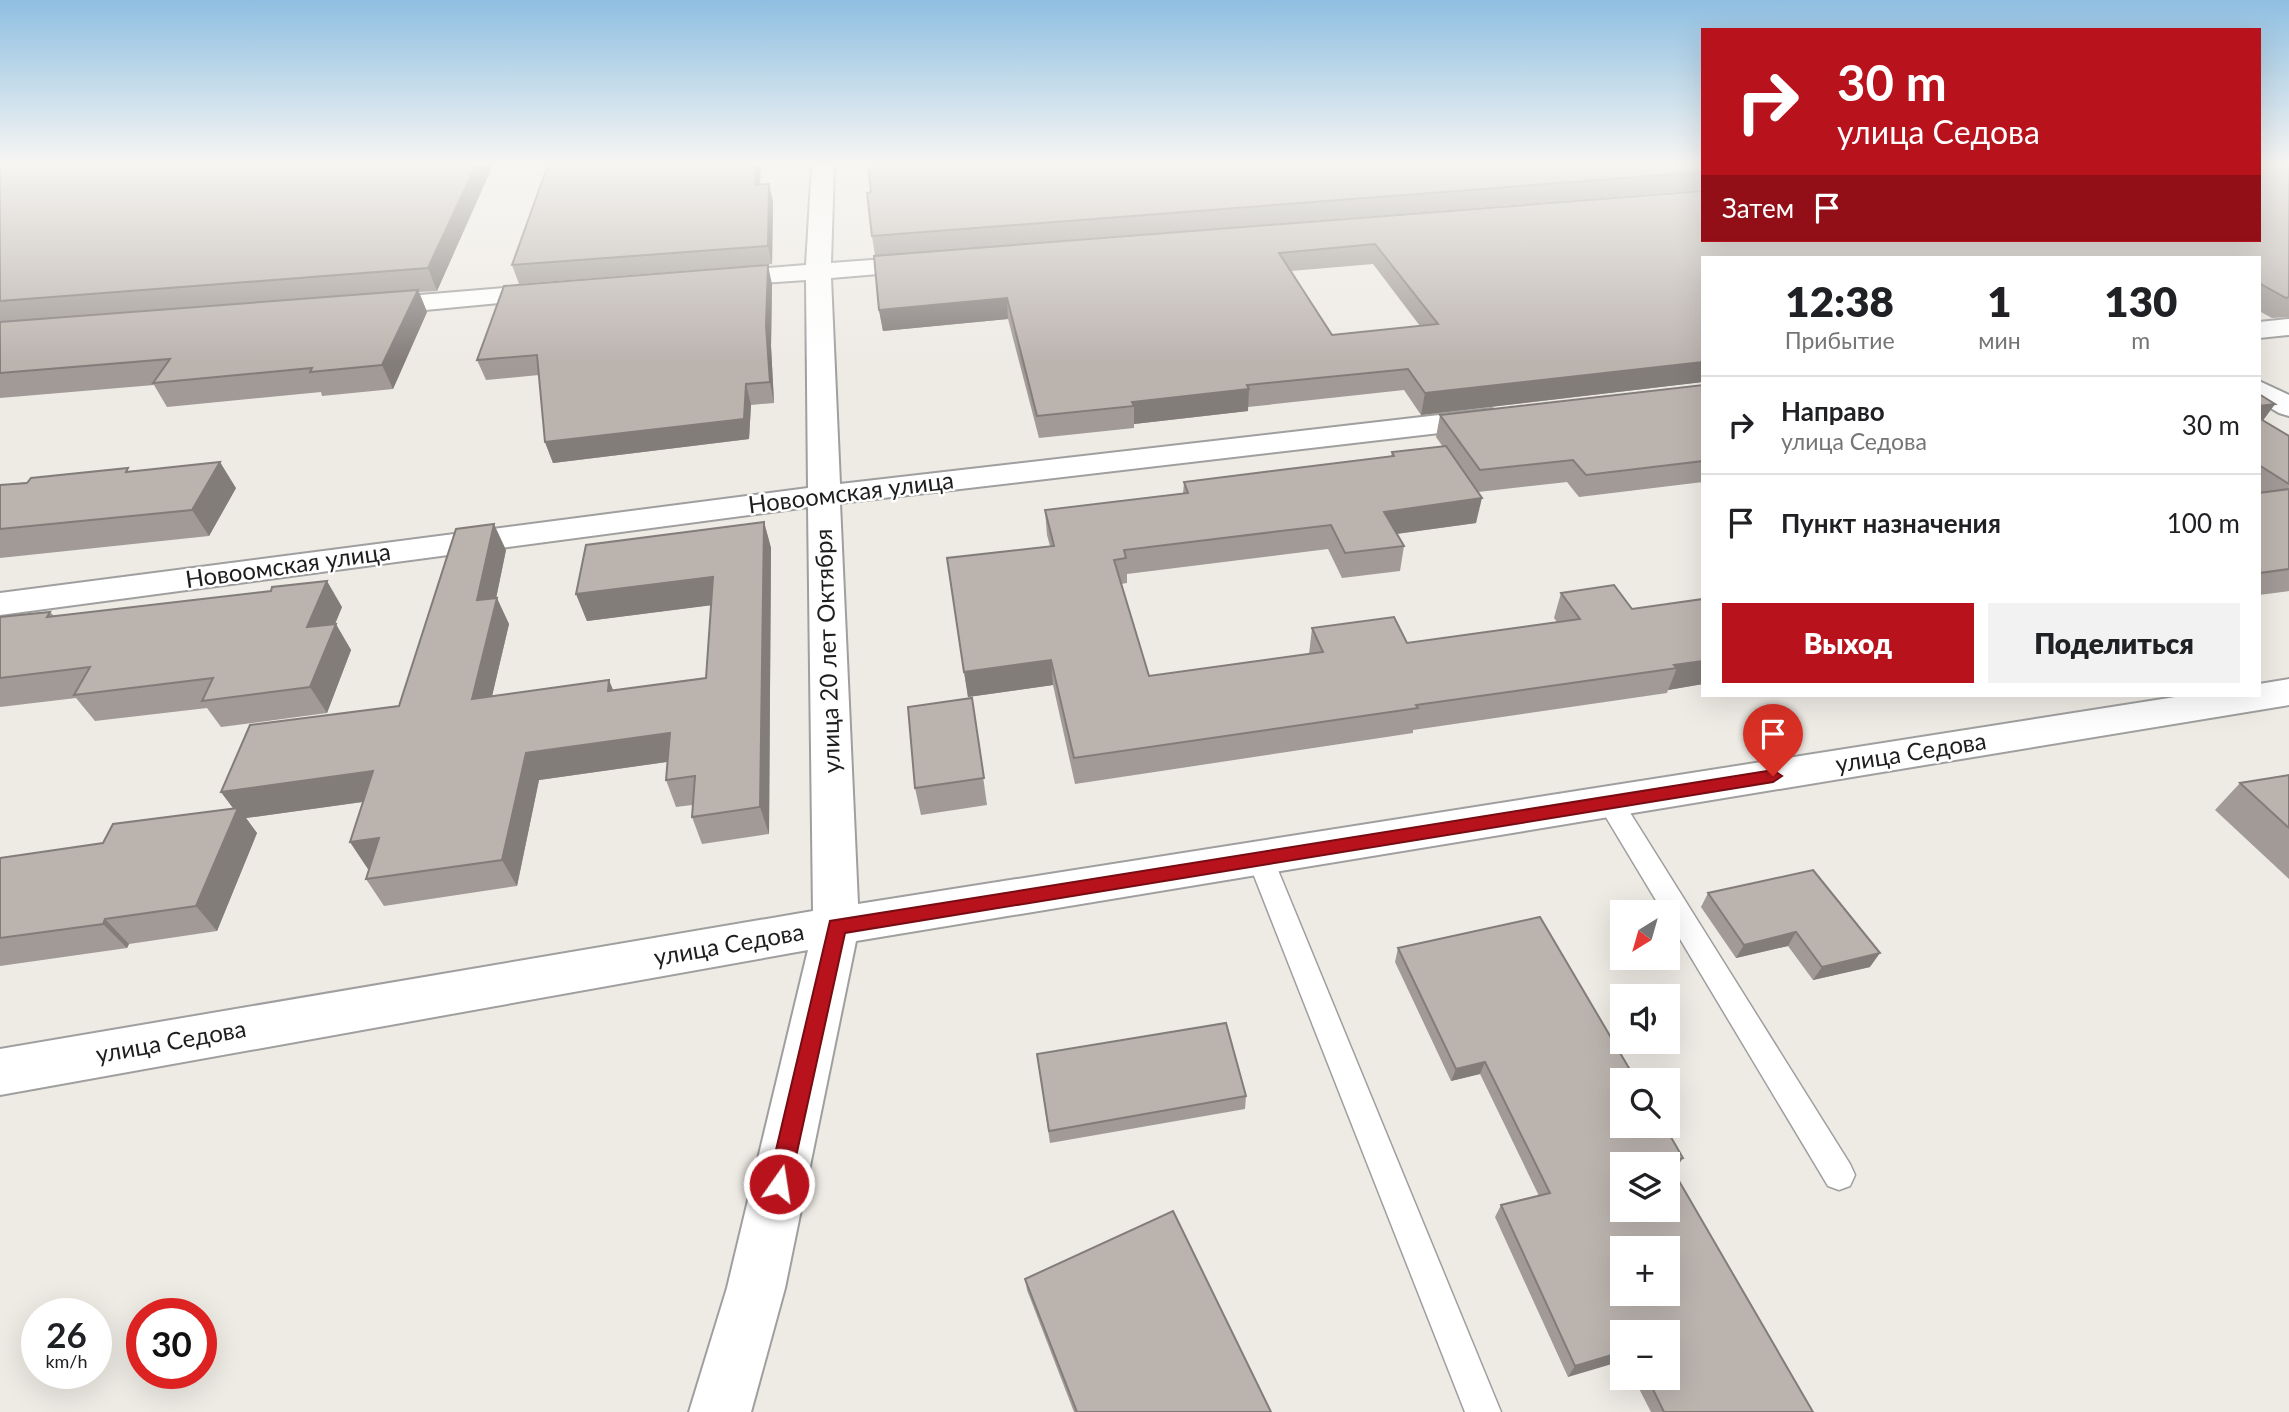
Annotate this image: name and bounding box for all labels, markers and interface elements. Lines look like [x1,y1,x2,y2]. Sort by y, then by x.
text: 30 m [1837,53,1947,111]
icon: right [1722,56,1813,147]
text: улица Седова [1837,112,2040,151]
icon: arrive [1808,189,1846,227]
text: Затем [1722,192,1794,224]
text: 12:38 [1785,276,1894,326]
text: 1 [1987,276,2012,326]
text: 130 [2104,276,2177,326]
text: Прибытие [1785,326,1895,354]
text: мин [1978,326,2021,354]
text: m [2131,326,2150,354]
text: Направо [1781,395,1885,427]
icon: right [1722,406,1760,444]
text: 30 m [2182,409,2240,441]
text: улица Седова [1781,427,1927,455]
street label: Новоомская улица [746,465,955,519]
icon: arrive [1722,504,1760,542]
text: Пункт назначения [1781,507,2001,539]
text: 100 m [2167,507,2240,539]
street label: улица 20 лет Октября [808,528,845,774]
street label: Новоомская улица [183,536,392,593]
button: Выход [1722,603,1974,683]
button: Поделиться [1988,603,2240,683]
pin [1743,704,1803,776]
icon: arrive [1754,715,1792,753]
street label: улица Седова [1833,725,1988,778]
north arrow [1610,900,1680,970]
map controls [1610,900,1680,1390]
street label: улица Седова [651,916,806,971]
button: sound [1610,984,1680,1054]
street label: улица Седова [93,1013,248,1068]
button: search [1610,1068,1680,1138]
position arrow [742,1147,816,1221]
button: layers [1610,1152,1680,1222]
button: + [1610,1236,1680,1306]
speed limit sign: 30 [126,1298,217,1389]
text: 26 [46,1313,87,1355]
button: − [1610,1320,1680,1390]
text: km/h [45,1350,88,1372]

